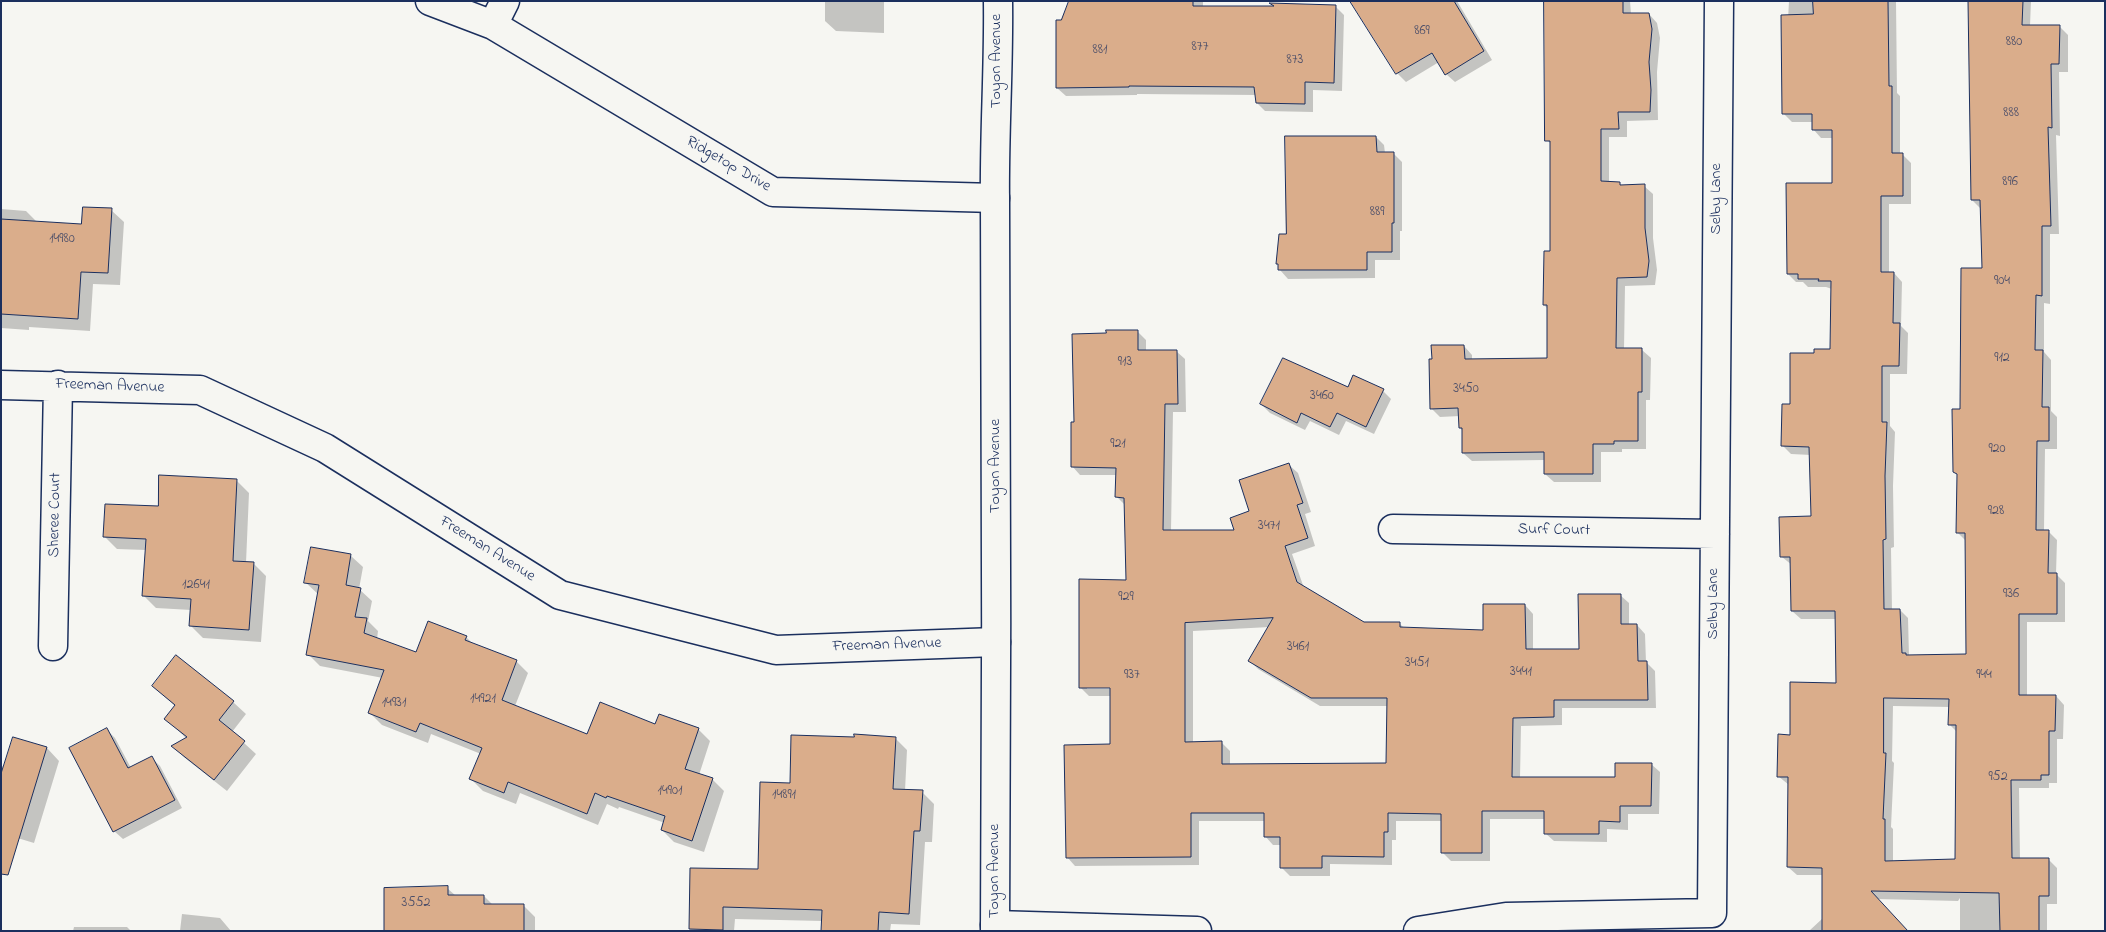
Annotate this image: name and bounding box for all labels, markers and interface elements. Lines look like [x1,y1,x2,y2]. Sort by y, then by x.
street label: Toyon Avenue [987,14,1007,108]
house number: 869 [1414,24,1430,40]
house number: 880 [2006,35,2022,51]
house number: 877 [1192,40,1208,56]
house number: 881 [1093,43,1107,59]
house number: 873 [1287,53,1303,69]
house number: 888 [2003,106,2019,122]
street label: Ridgetop Drive [682,133,774,197]
street label: Selby Lane [1707,163,1727,235]
house number: 896 [2002,175,2018,191]
house number: 889 [1370,205,1384,221]
house number: 14980 [49,232,75,248]
house number: 904 [1994,274,2010,290]
house number: 912 [1994,351,2010,367]
house number: 913 [1118,355,1132,371]
street label: Freeman Avenue [55,376,165,398]
house number: 3450 [1453,382,1479,398]
house number: 3460 [1310,389,1334,405]
street label: Toyon Avenue [986,419,1006,513]
house number: 921 [1110,437,1126,453]
house number: 920 [1988,442,2006,458]
street label: Sheree Court [46,472,66,558]
house number: 928 [1988,504,2004,520]
street label: Freeman Avenue [436,513,538,587]
house number: 3471 [1258,519,1280,535]
street label: Surf Court [1518,521,1590,541]
street label: Selby Lane [1704,568,1724,640]
house number: 12641 [182,578,210,594]
house number: 936 [2003,587,2019,603]
house number: 929 [1118,590,1134,606]
street label: Freeman Avenue [832,635,942,657]
house number: 3461 [1287,640,1309,656]
house number: 3451 [1405,656,1429,672]
house number: 3441 [1510,665,1532,681]
house number: 937 [1124,668,1140,684]
house number: 944 [1976,668,1992,684]
house number: 14921 [470,692,496,708]
house number: 14931 [382,696,406,712]
house number: 952 [1988,770,2008,786]
house number: 14901 [658,784,682,800]
house number: 14891 [772,788,796,804]
street label: Toyon Avenue [985,824,1005,918]
house number: 3552 [402,896,430,912]

